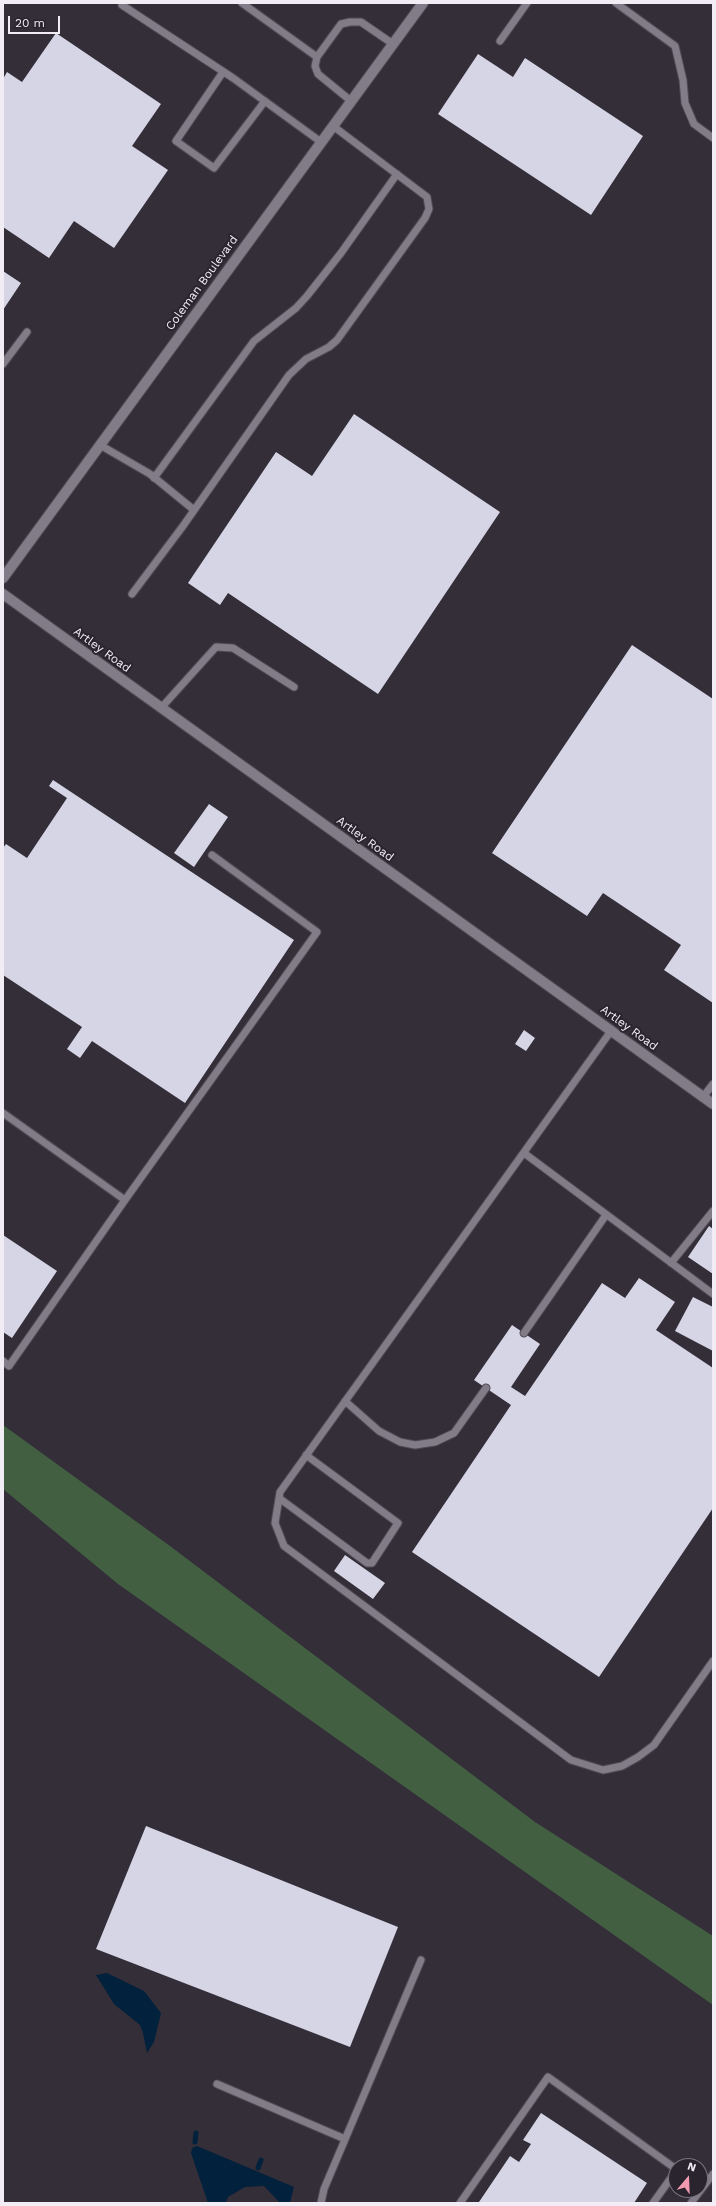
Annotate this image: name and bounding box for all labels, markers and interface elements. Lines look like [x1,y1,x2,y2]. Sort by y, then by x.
scale bar [10,8,62,34]
text: 20 m [15,16,45,30]
street label: Coleman Boulevard [163,233,241,333]
street label: Artley Road [71,624,133,676]
street label: Artley Road [334,813,396,865]
street label: Artley Road [598,1002,660,1054]
north arrow [668,2158,708,2198]
text: N [686,2160,698,2175]

